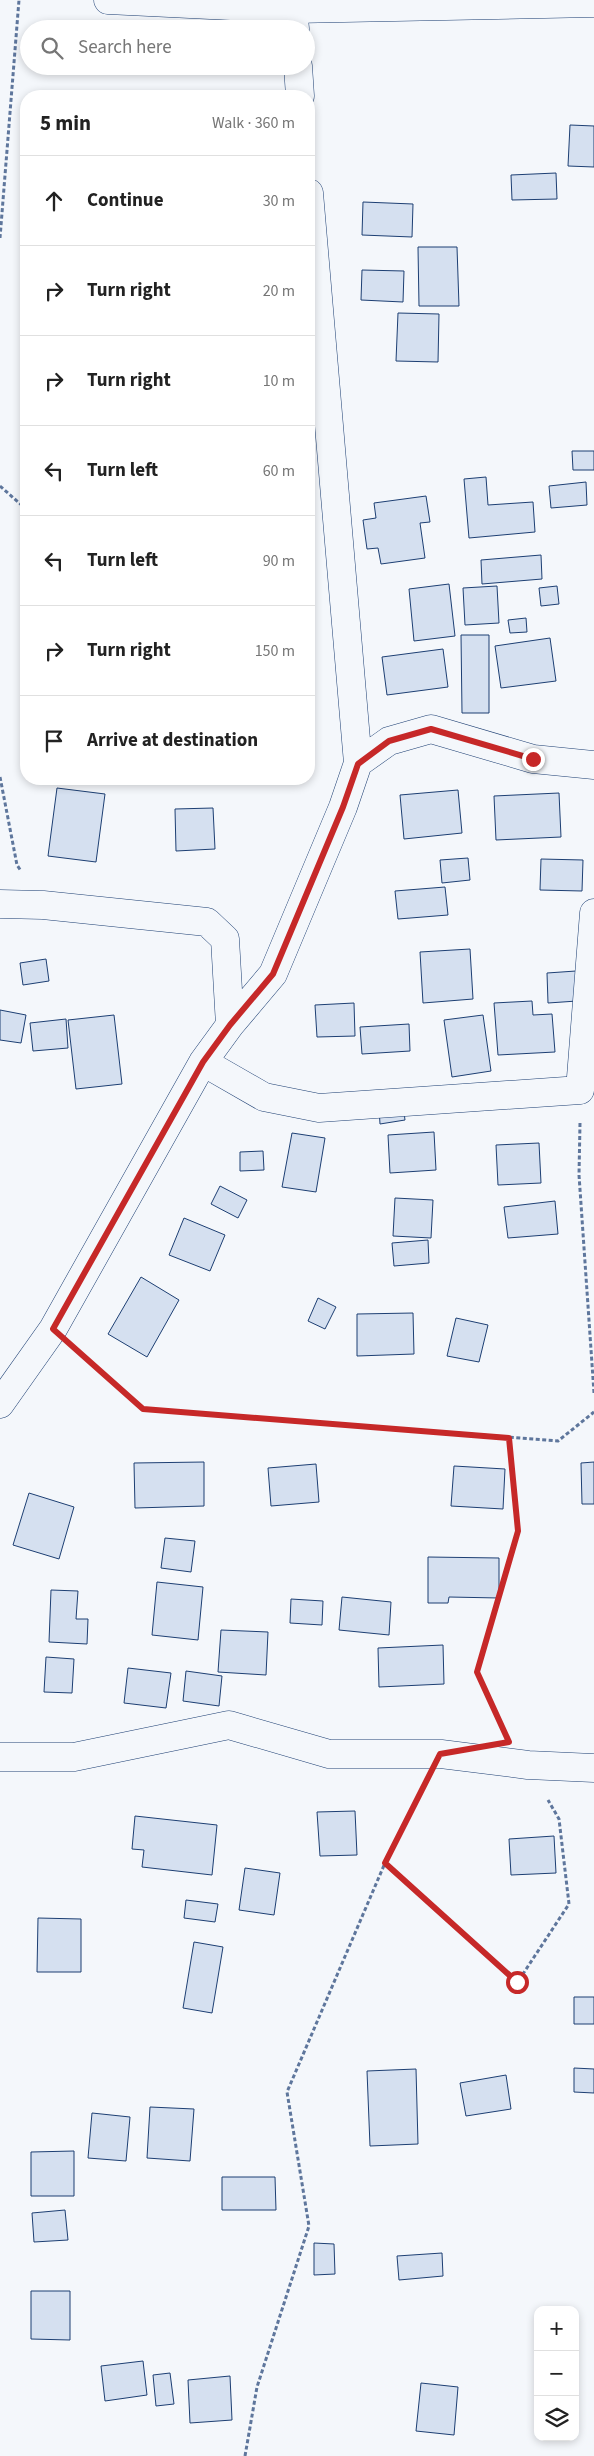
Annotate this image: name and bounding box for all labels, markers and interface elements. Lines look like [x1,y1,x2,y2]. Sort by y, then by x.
search box [20,20,315,75]
icon: search [38,34,66,62]
text: Search here [78,34,172,61]
text: 5 min [40,108,91,138]
text: Walk · 360 m [212,112,295,134]
icon: ahead [40,187,68,215]
text: Continue [87,187,164,214]
text: 30 m [263,190,295,212]
icon: right [40,277,68,305]
text: Turn right [87,277,171,304]
text: 20 m [263,280,295,302]
icon: right [40,367,68,395]
text: Turn right [87,367,171,394]
text: 10 m [263,370,295,392]
icon: left [40,457,68,485]
text: Turn left [87,457,158,484]
text: 60 m [263,460,295,482]
icon: left [40,547,68,575]
text: Turn left [87,547,158,574]
text: 90 m [263,550,295,572]
icon: right [40,637,68,665]
text: Turn right [87,637,171,664]
text: 150 m [255,640,295,662]
icon: arrive [40,727,68,755]
text: Arrive at destination [87,727,258,754]
route end [522,748,545,771]
route start [506,1971,529,1994]
map controls [534,2306,579,2441]
button: + [534,2306,579,2351]
button: − [534,2351,579,2396]
button: layers [534,2396,579,2441]

